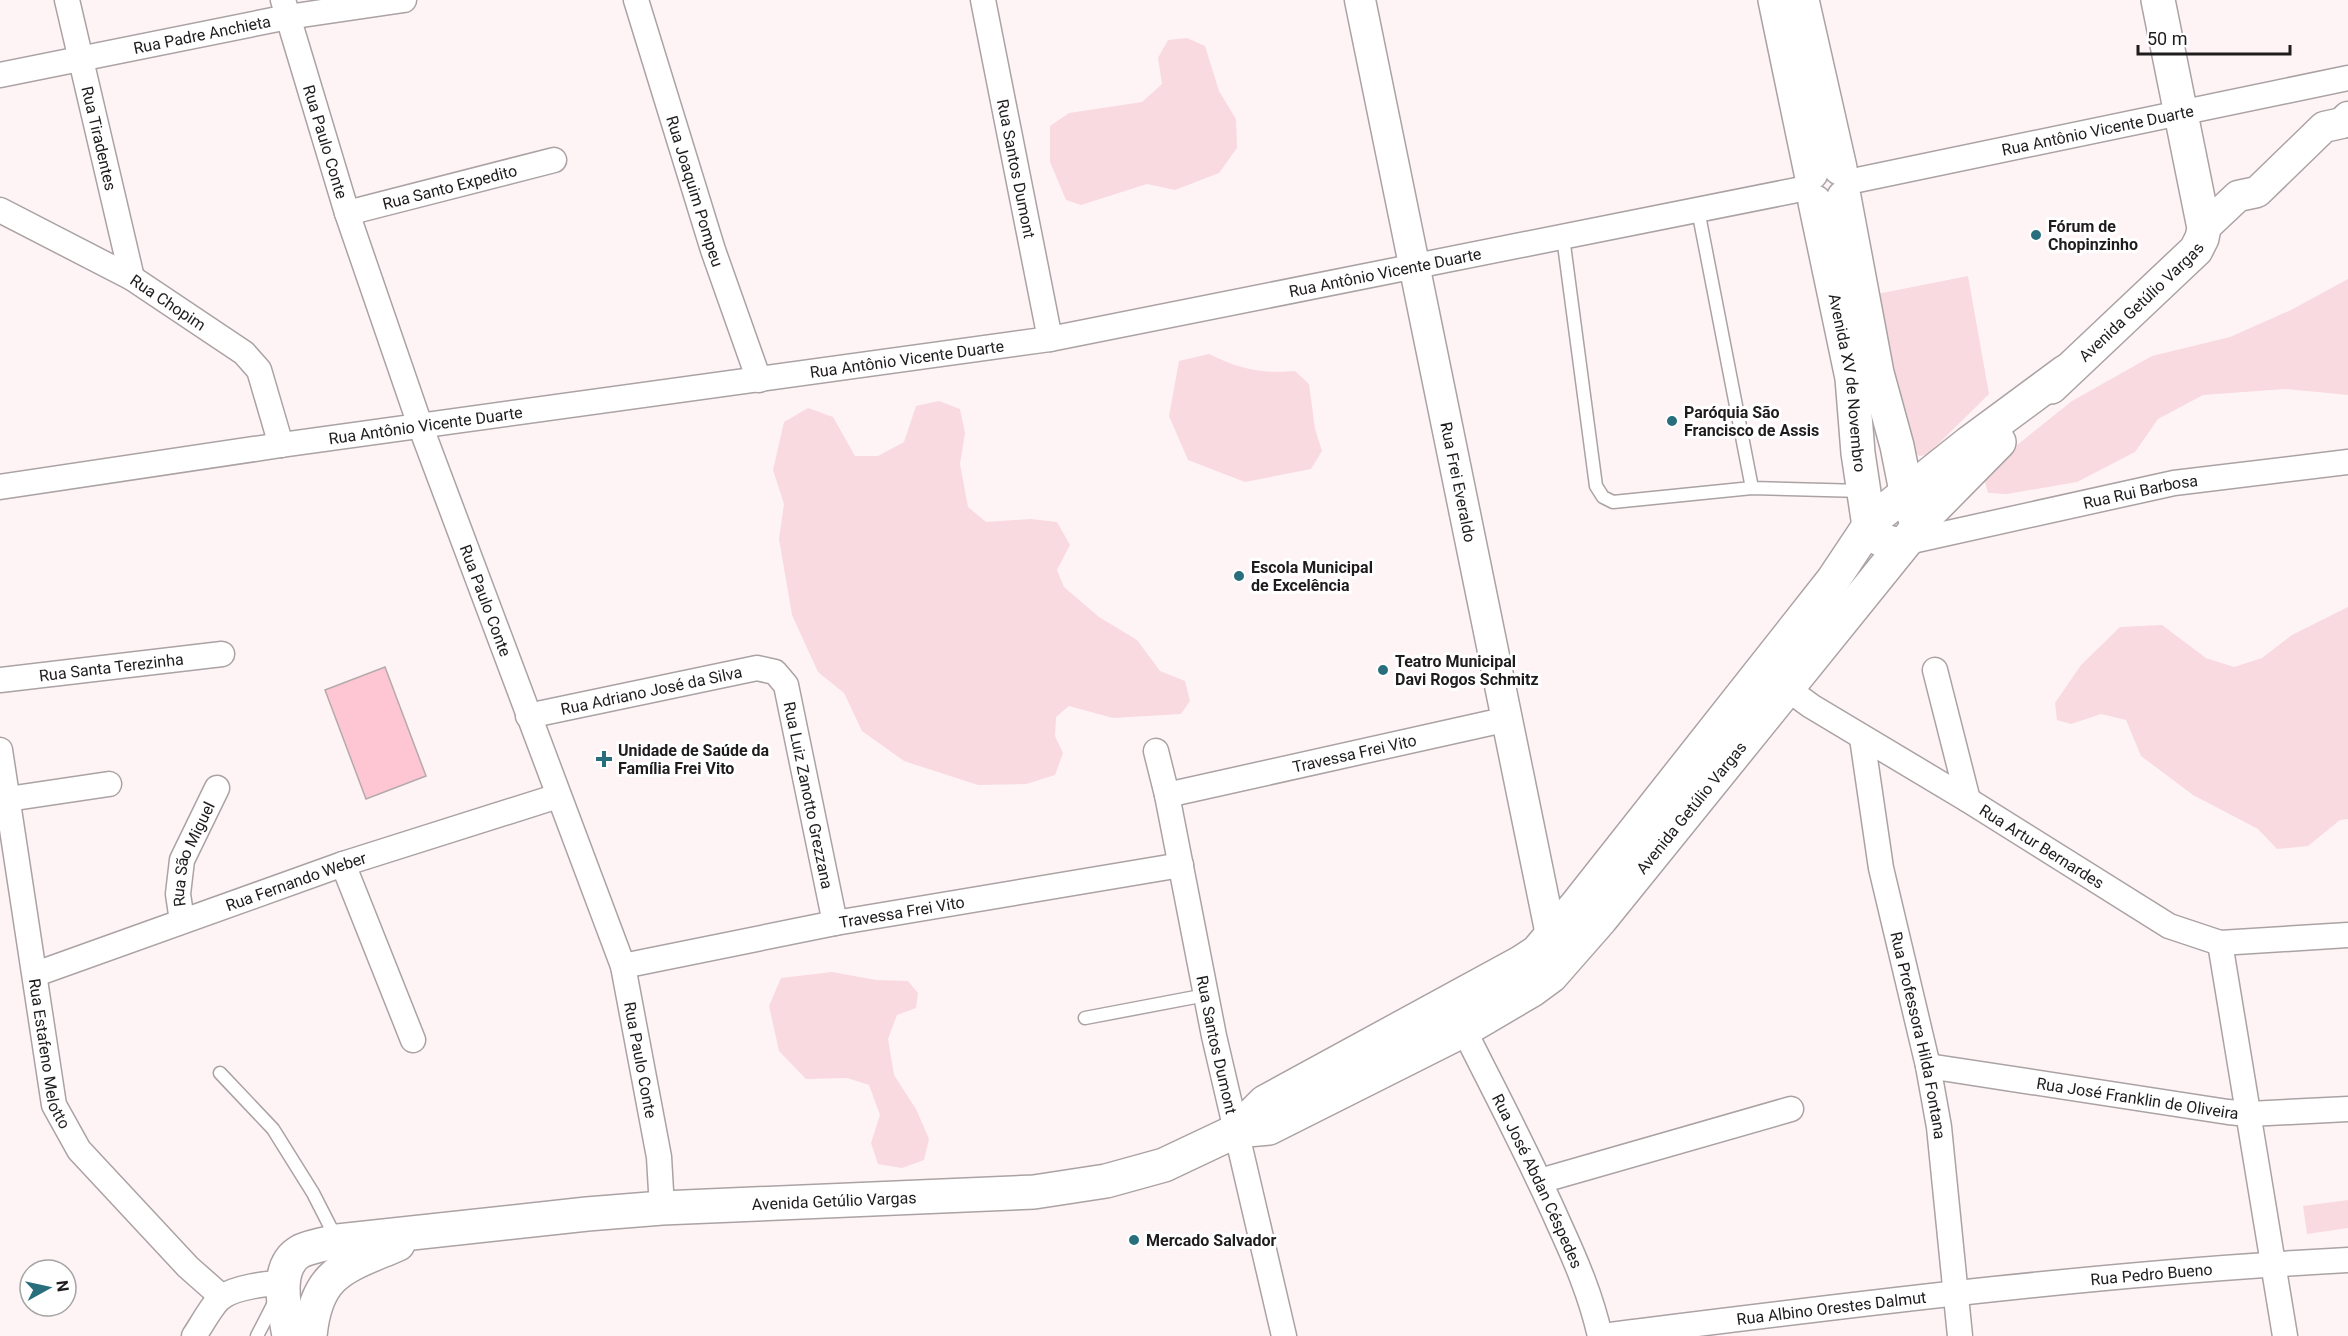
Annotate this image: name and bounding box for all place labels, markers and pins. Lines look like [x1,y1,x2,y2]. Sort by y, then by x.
place label: Fórum de Chopinzinho [2048,217,2138,254]
marker: Fórum de Chopinzinho [2029,228,2043,242]
place label: Paróquia São Francisco de Assis [1684,403,1819,440]
marker: Paróquia São Francisco de Assis [1665,414,1679,428]
place label: Escola Municipal de Excelência [1251,558,1373,595]
marker: Escola Municipal de Excelência [1232,569,1246,583]
place label: Teatro Municipal Davi Rogos Schmitz [1395,652,1539,689]
marker: Teatro Municipal Davi Rogos Schmitz [1376,663,1390,677]
place label: Unidade de Saúde da Família Frei Vito [618,741,770,778]
marker: Unidade de Saúde da Família Frei Vito [595,750,613,768]
place label: Mercado Salvador [1146,1231,1277,1250]
marker: Mercado Salvador [1127,1233,1141,1247]

